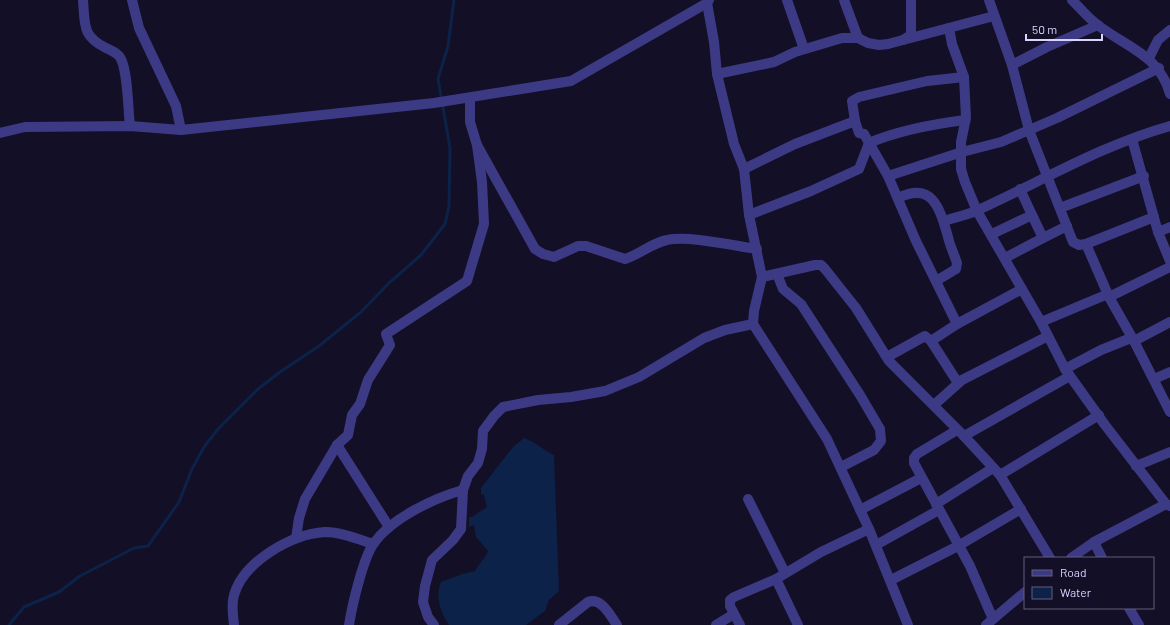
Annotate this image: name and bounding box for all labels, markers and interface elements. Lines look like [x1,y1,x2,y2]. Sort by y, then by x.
scale bar [1026,16,1102,42]
text: 50 m [1032,22,1057,36]
legend [1024,557,1154,609]
text: Road [1060,565,1087,579]
text: Water [1060,585,1092,599]

